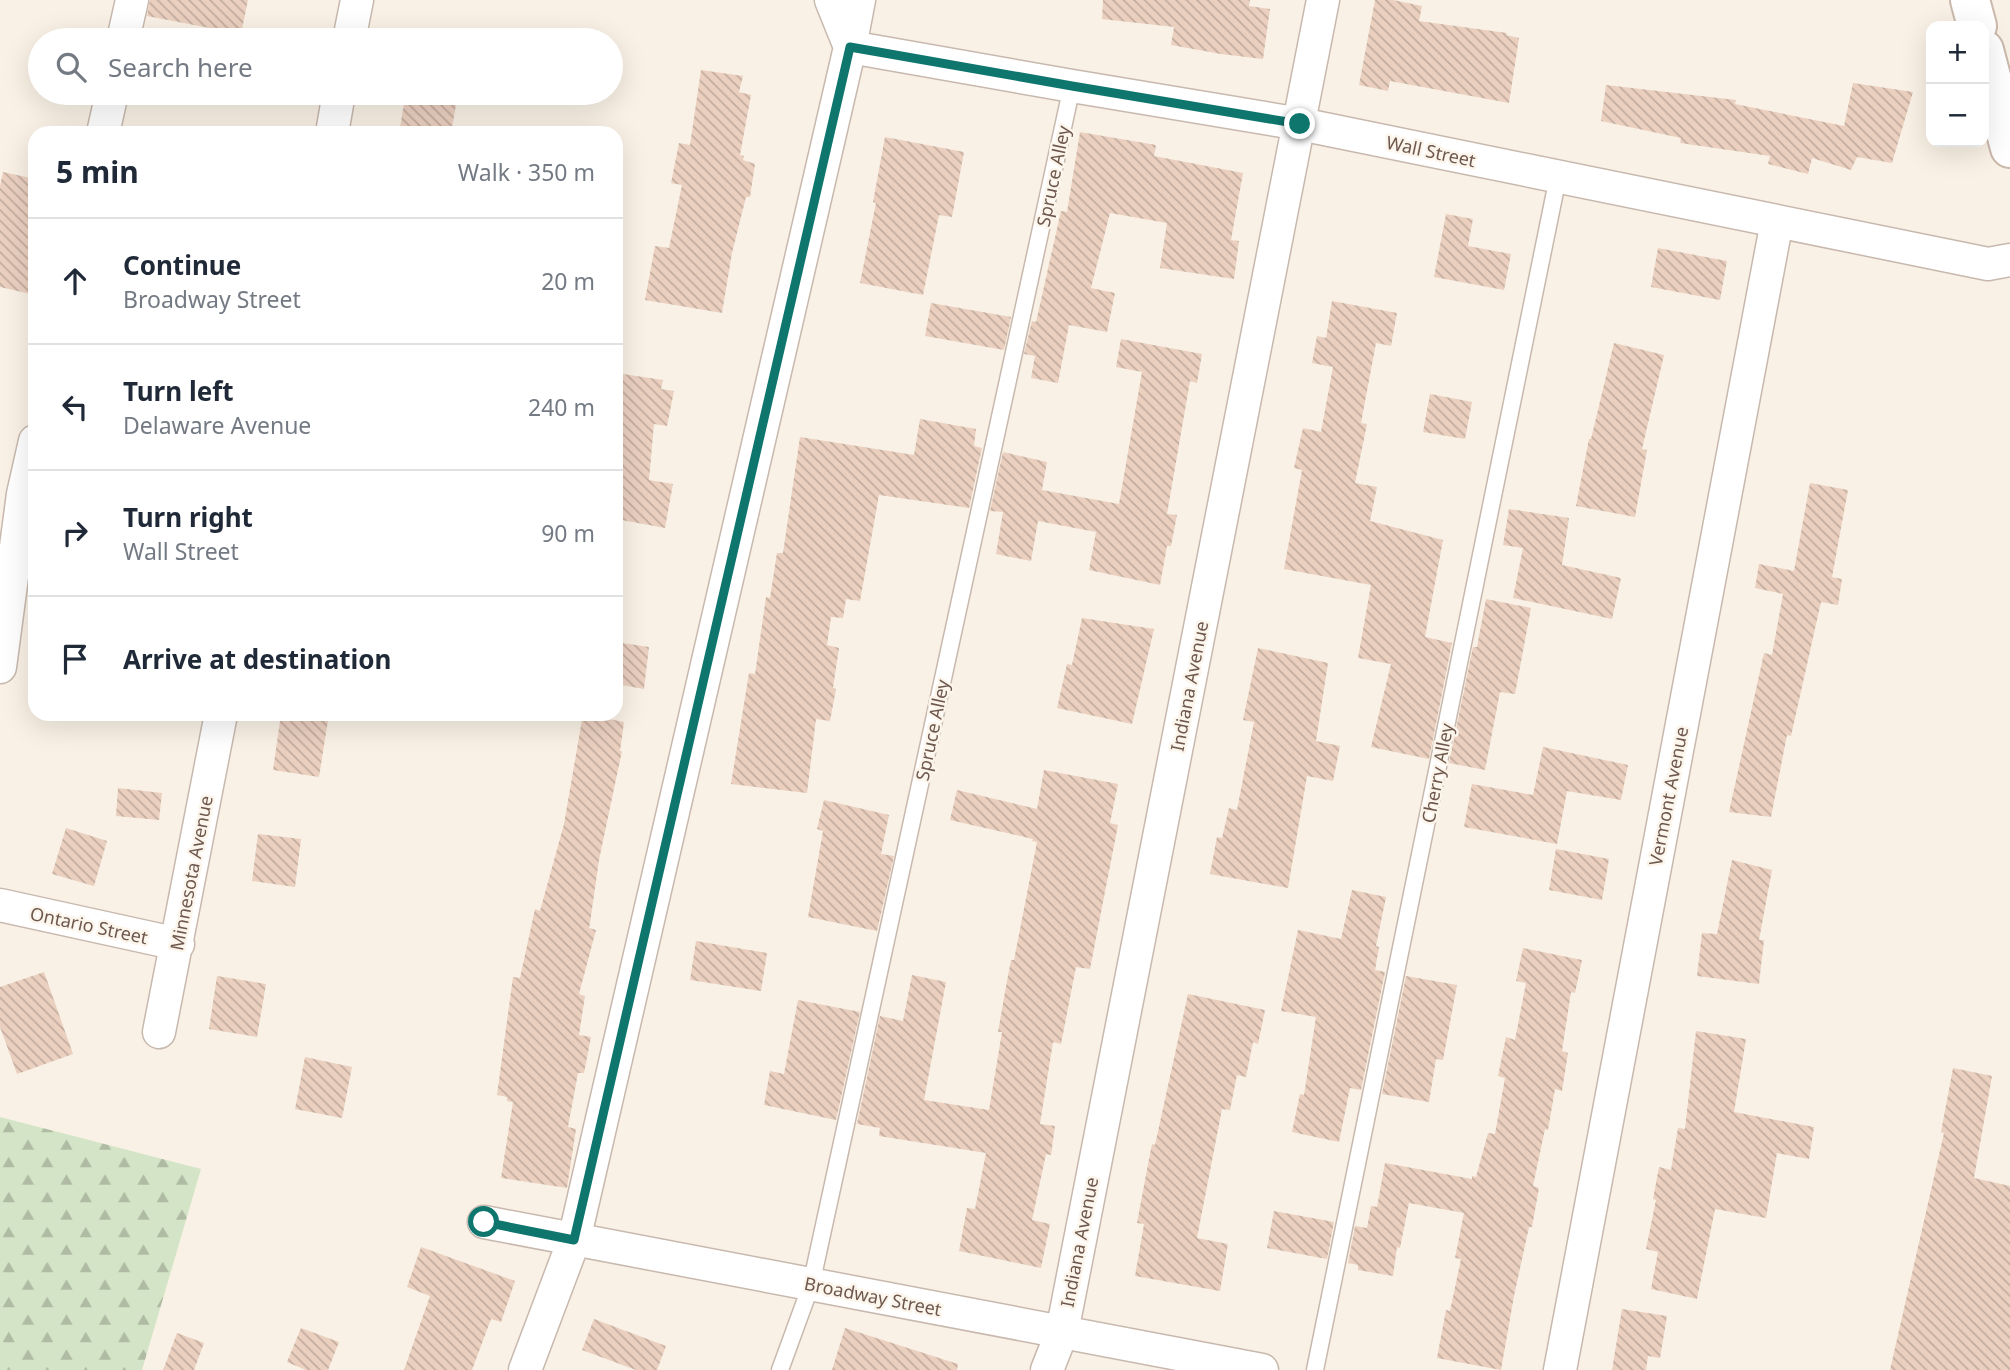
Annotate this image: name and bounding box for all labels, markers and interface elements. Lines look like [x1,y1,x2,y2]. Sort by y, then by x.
map controls [1926,21,1989,147]
button: + [1926,21,1989,84]
search box [28,28,623,105]
icon: search [52,48,90,86]
text: Search here [108,49,253,85]
button: − [1926,84,1989,147]
route end [1284,108,1315,139]
street label: Spruce Alley [1031,122,1076,229]
street label: Wall Street [1384,130,1478,172]
text: 5 min [56,151,139,192]
text: Walk · 350 m [458,156,595,188]
text: Continue [123,247,241,283]
icon: ahead [56,262,94,300]
text: 20 m [541,265,595,297]
text: Broadway Street [123,283,301,315]
text: Turn left [123,373,234,409]
icon: left [56,388,94,426]
text: 240 m [528,391,595,423]
text: Delaware Avenue [123,409,311,441]
text: Turn right [123,499,253,535]
icon: right [56,514,94,552]
text: 90 m [541,517,595,549]
text: Wall Street [123,535,239,567]
street label: Indiana Avenue [1165,619,1213,753]
icon: arrive [56,640,94,678]
text: Arrive at destination [123,641,392,677]
street label: Spruce Alley [910,676,955,783]
street label: Cherry Alley [1416,720,1459,825]
street label: Vermont Avenue [1643,724,1693,868]
street label: Minnesota Avenue [164,793,218,953]
street label: Ontario Street [28,901,151,949]
street label: Indiana Avenue [1055,1175,1103,1309]
route start [468,1206,499,1237]
street label: Broadway Street [802,1271,944,1321]

